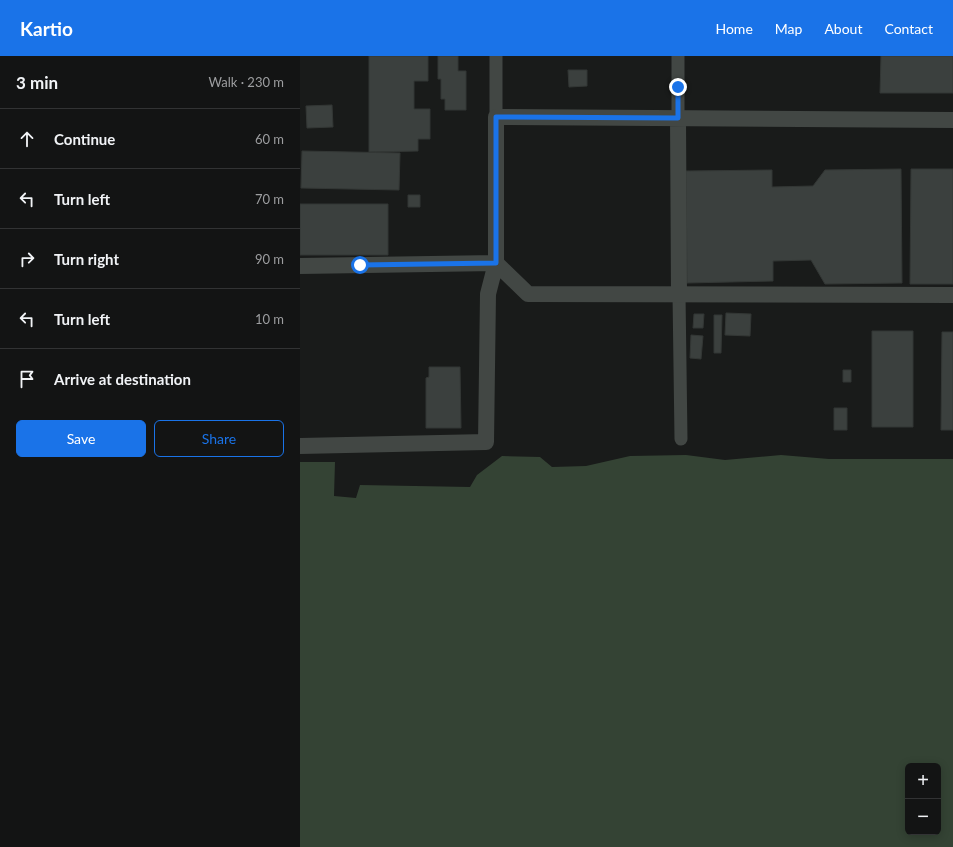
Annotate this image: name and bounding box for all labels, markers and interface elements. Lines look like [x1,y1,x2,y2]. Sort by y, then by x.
text: Kartio [20,17,73,40]
text: Home [715,20,753,37]
text: Map [775,20,802,37]
text: About [824,20,862,37]
text: Contact [884,20,933,37]
text: 3 min [16,72,58,93]
text: Walk · 230 m [208,74,284,90]
route end [669,78,687,96]
icon: ahead [16,128,38,150]
text: Continue [54,130,115,148]
text: 60 m [255,131,284,147]
icon: left [16,188,38,210]
text: Turn left [54,190,110,208]
text: 70 m [255,191,284,207]
icon: right [16,248,38,270]
text: Turn right [54,250,119,268]
text: 90 m [255,251,284,267]
route start [351,256,369,274]
icon: left [16,308,38,330]
text: Turn left [54,310,110,328]
text: 10 m [255,311,284,327]
icon: arrive [16,368,38,390]
text: Arrive at destination [54,370,191,388]
button: Save [16,420,146,457]
button: Share [154,420,284,457]
map controls [905,763,941,835]
button: + [905,763,941,799]
button: − [905,799,941,835]

